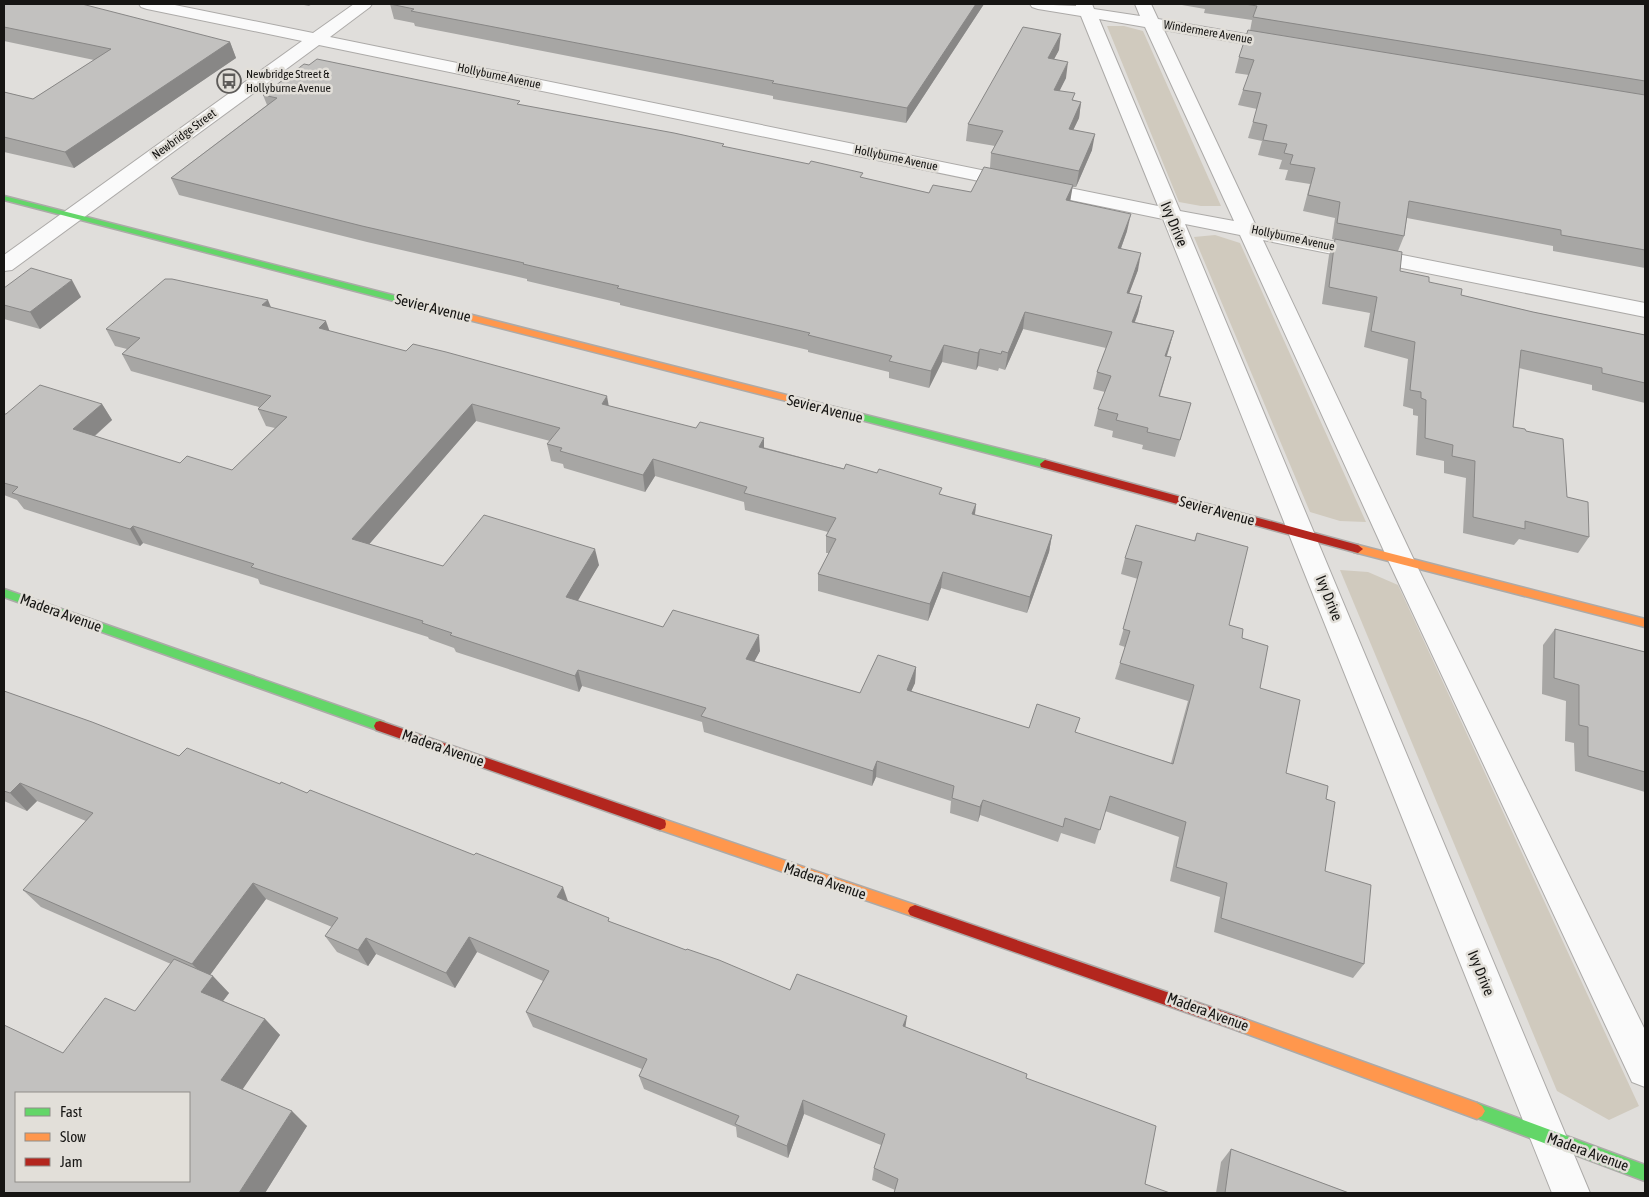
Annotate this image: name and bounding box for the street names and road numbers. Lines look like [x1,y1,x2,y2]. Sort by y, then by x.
street label: Windermere Avenue [1163,17,1253,47]
street label: Hollyburne Avenue [456,60,542,92]
street label: Newbridge Street [149,106,219,162]
street label: Hollyburne Avenue [853,142,939,174]
street label: Ivy Drive [1157,199,1192,249]
street label: Hollyburne Avenue [1250,222,1336,254]
street label: Sevier Avenue [394,290,473,325]
street label: Sevier Avenue [786,391,865,426]
street label: Sevier Avenue [1178,492,1257,529]
street label: Ivy Drive [1313,573,1346,623]
street label: Madera Avenue [18,590,104,635]
street label: Madera Avenue [400,726,487,770]
street label: Madera Avenue [782,859,869,903]
street label: Ivy Drive [1465,948,1498,998]
street label: Madera Avenue [1165,989,1251,1034]
street label: Madera Avenue [1545,1129,1631,1174]

